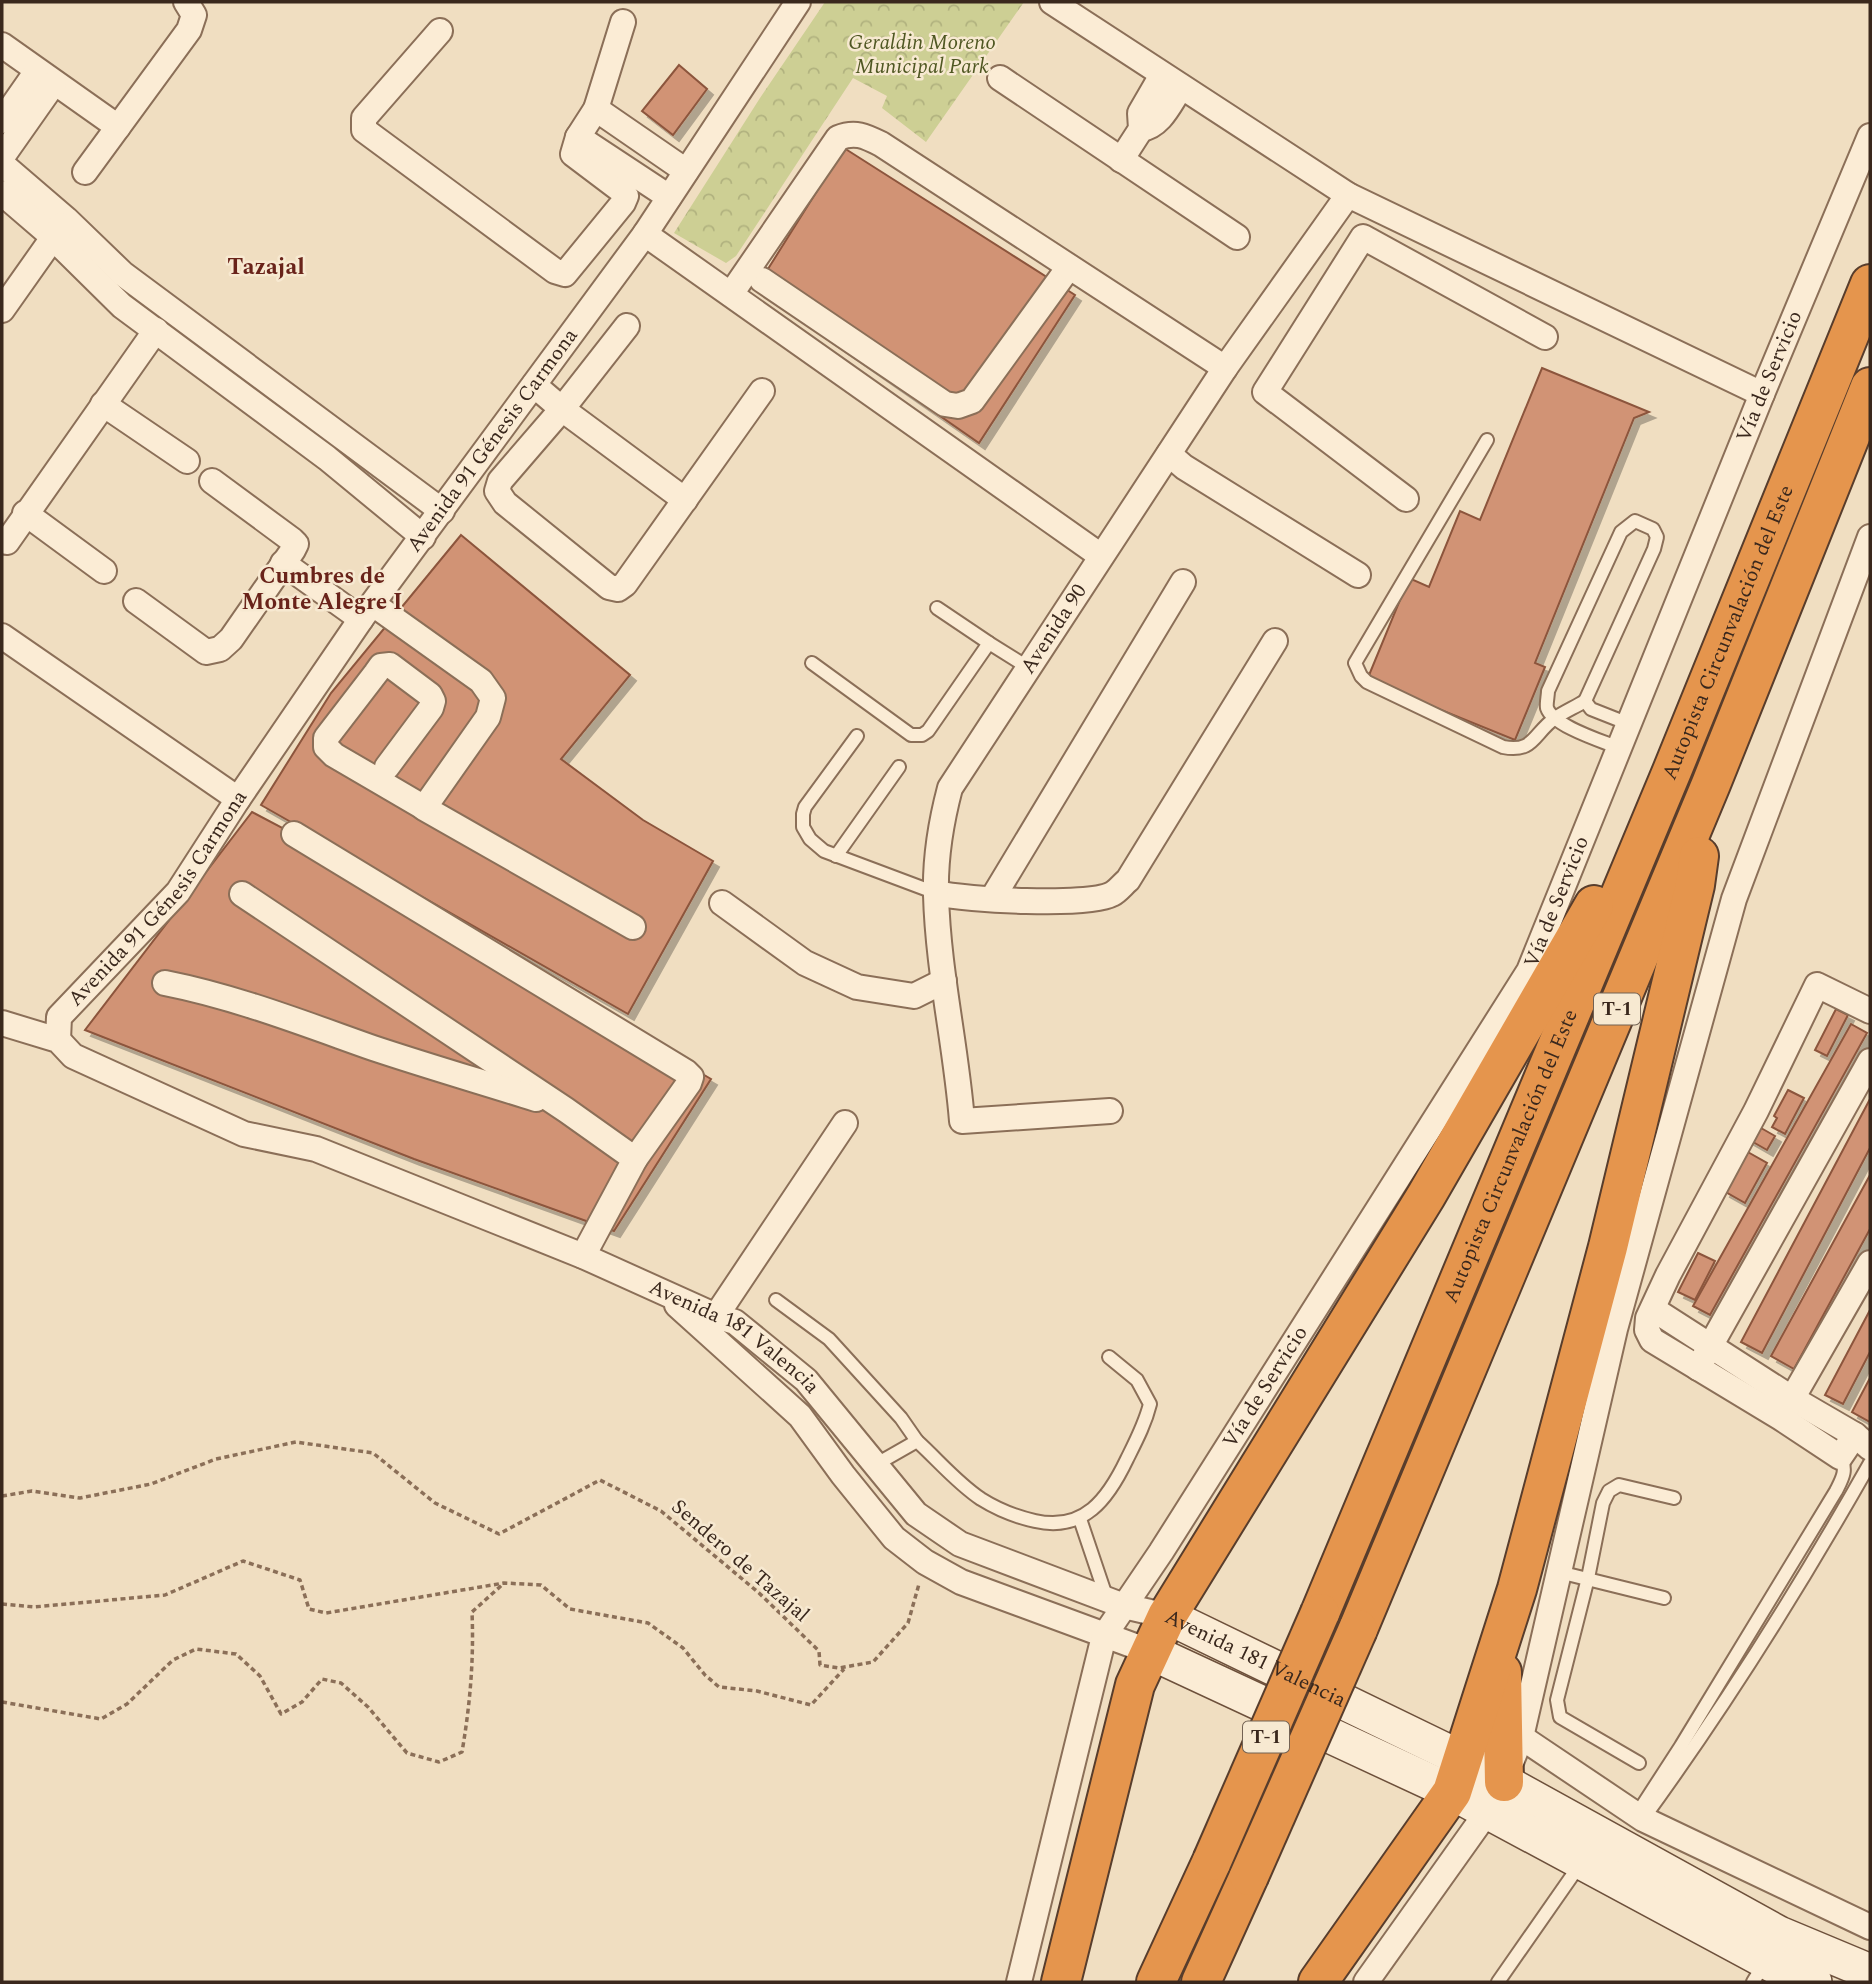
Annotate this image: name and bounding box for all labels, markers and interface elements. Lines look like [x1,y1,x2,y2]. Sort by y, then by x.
park label: Geraldin Moreno Municipal Park [848,27,996,83]
district label: Tazajal [227,250,305,285]
street label: Vía de Servicio [1728,306,1811,447]
street label: Avenida 91 Génesis Carmona [399,321,587,559]
street label: Autopista Circunvalación del Este [1654,480,1803,785]
district label: Cumbres de Monte Alegre I [242,559,402,620]
street label: Avenida 90 [1013,578,1095,681]
street label: Avenida 91 Génesis Carmona [61,783,256,1014]
street label: Vía de Servicio [1516,831,1598,973]
road number: T-1 [1594,993,1640,1024]
street label: Autopista Circunvalación del Este [1435,1004,1587,1308]
street label: Avenida 181 Valencia [643,1272,828,1401]
street label: Vía de Servicio [1215,1320,1316,1455]
street label: Sendero de Tazajal [664,1492,816,1630]
street label: Avenida 181 Valencia [1159,1601,1352,1717]
road number: T-1 [1243,1722,1289,1752]

